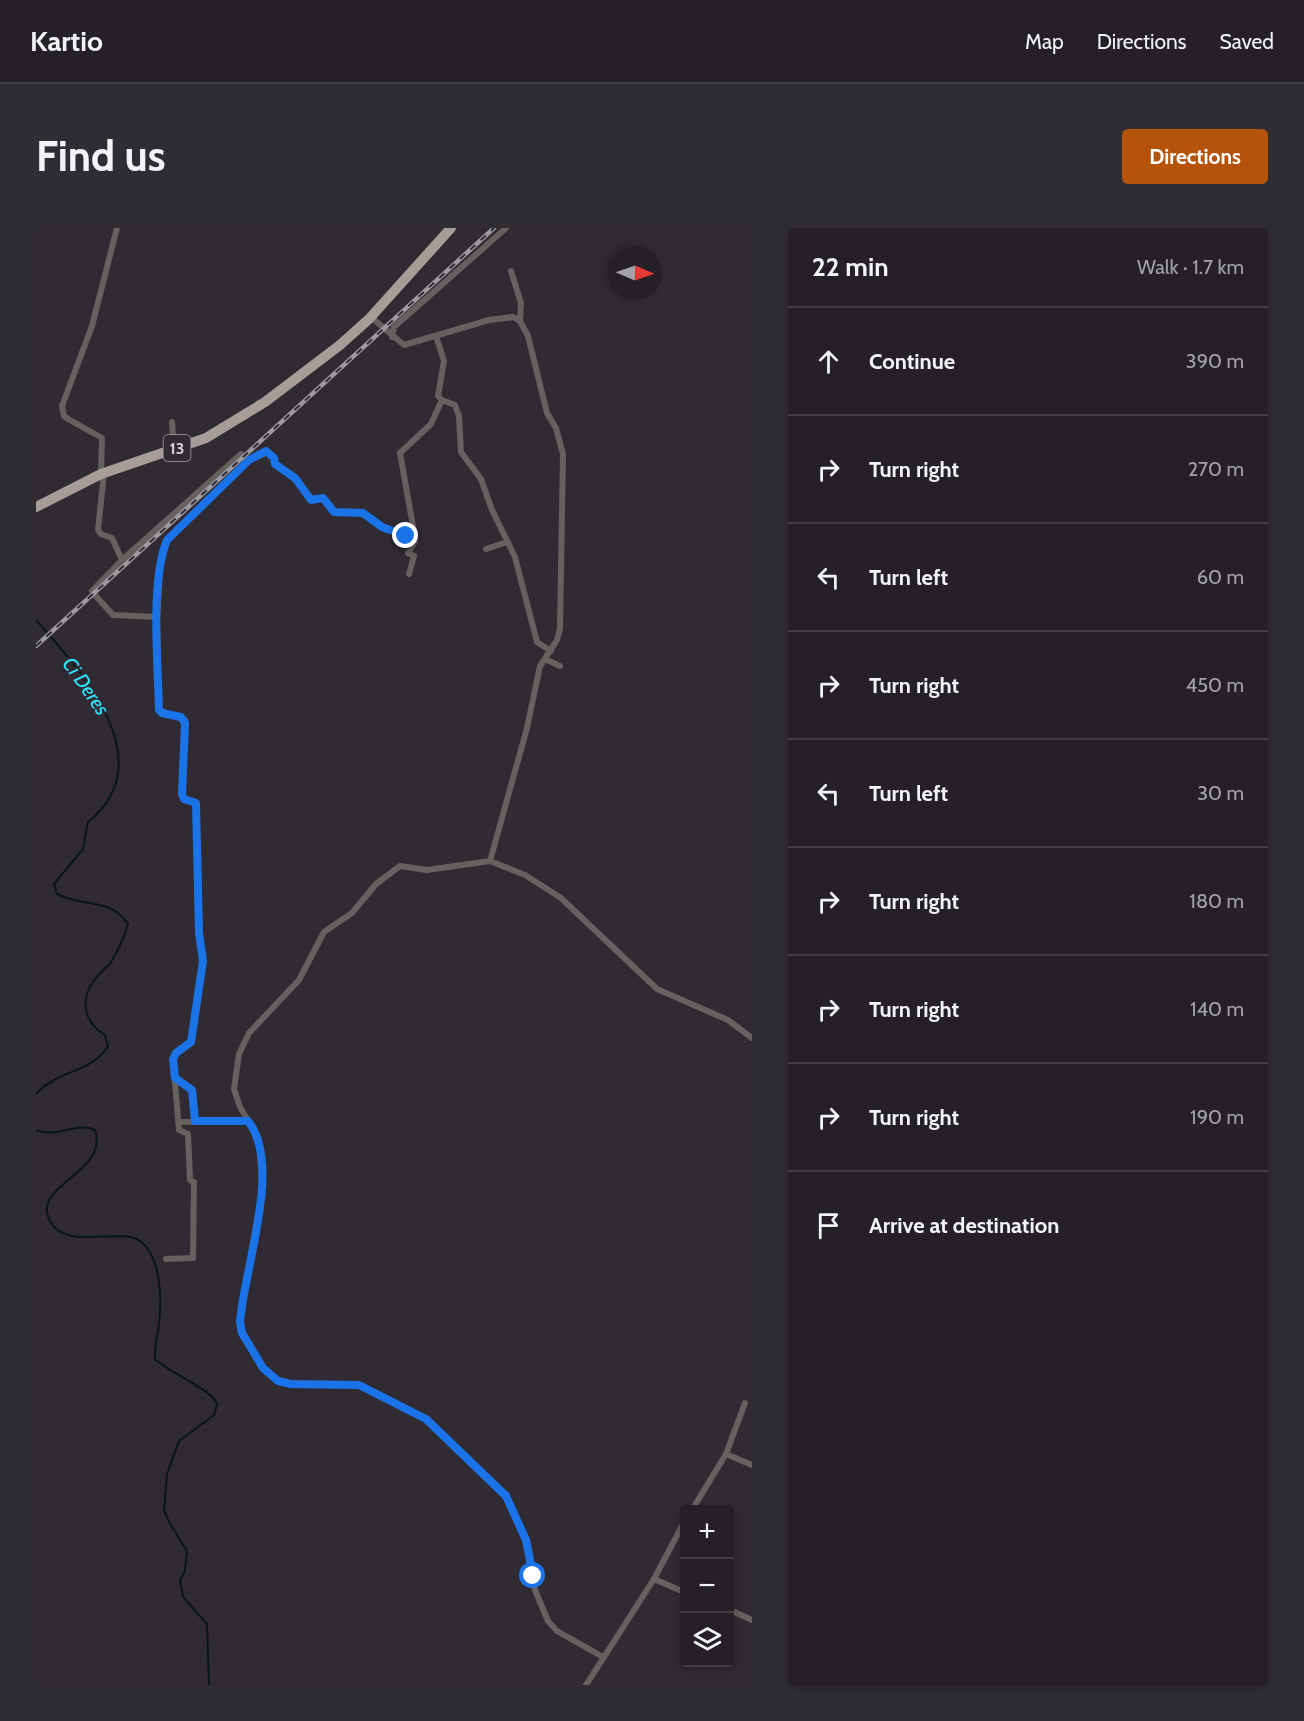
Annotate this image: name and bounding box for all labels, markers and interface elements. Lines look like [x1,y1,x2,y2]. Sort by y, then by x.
text: Kartio [30,24,103,58]
text: Map [1025,29,1064,54]
text: Directions [1097,29,1186,54]
text: Saved [1219,29,1274,54]
button: Directions [1122,129,1268,184]
text: Find us [36,130,165,182]
north arrow [608,246,662,300]
text: 22 min [812,251,889,283]
text: Walk · 1.7 km [1137,255,1244,279]
icon: ahead [812,345,845,378]
text: Continue [869,348,955,375]
text: 390 m [1186,349,1244,373]
road number: 13 [164,435,190,461]
icon: right [812,453,845,486]
text: Turn right [869,456,959,483]
text: 270 m [1188,457,1244,481]
route end [392,522,418,548]
icon: left [812,561,845,594]
text: Turn left [869,564,948,591]
text: 60 m [1197,565,1244,589]
water label: Ci Deres [57,652,115,720]
icon: right [812,669,845,702]
text: Turn right [869,672,959,699]
text: 450 m [1186,673,1244,697]
icon: left [812,777,845,810]
text: Turn left [869,780,948,807]
text: 30 m [1197,781,1244,805]
icon: right [812,885,845,918]
text: Turn right [869,888,959,915]
text: 180 m [1189,889,1244,913]
icon: right [812,993,845,1026]
text: Turn right [869,996,959,1023]
text: 140 m [1190,997,1244,1021]
icon: right [812,1101,845,1134]
text: Turn right [869,1104,959,1131]
text: 190 m [1190,1105,1244,1129]
icon: arrive [812,1209,845,1242]
text: Arrive at destination [869,1212,1059,1239]
map controls [680,1505,734,1667]
button: + [680,1505,734,1559]
button: − [680,1559,734,1613]
route start [519,1562,545,1588]
button: layers [680,1613,734,1667]

